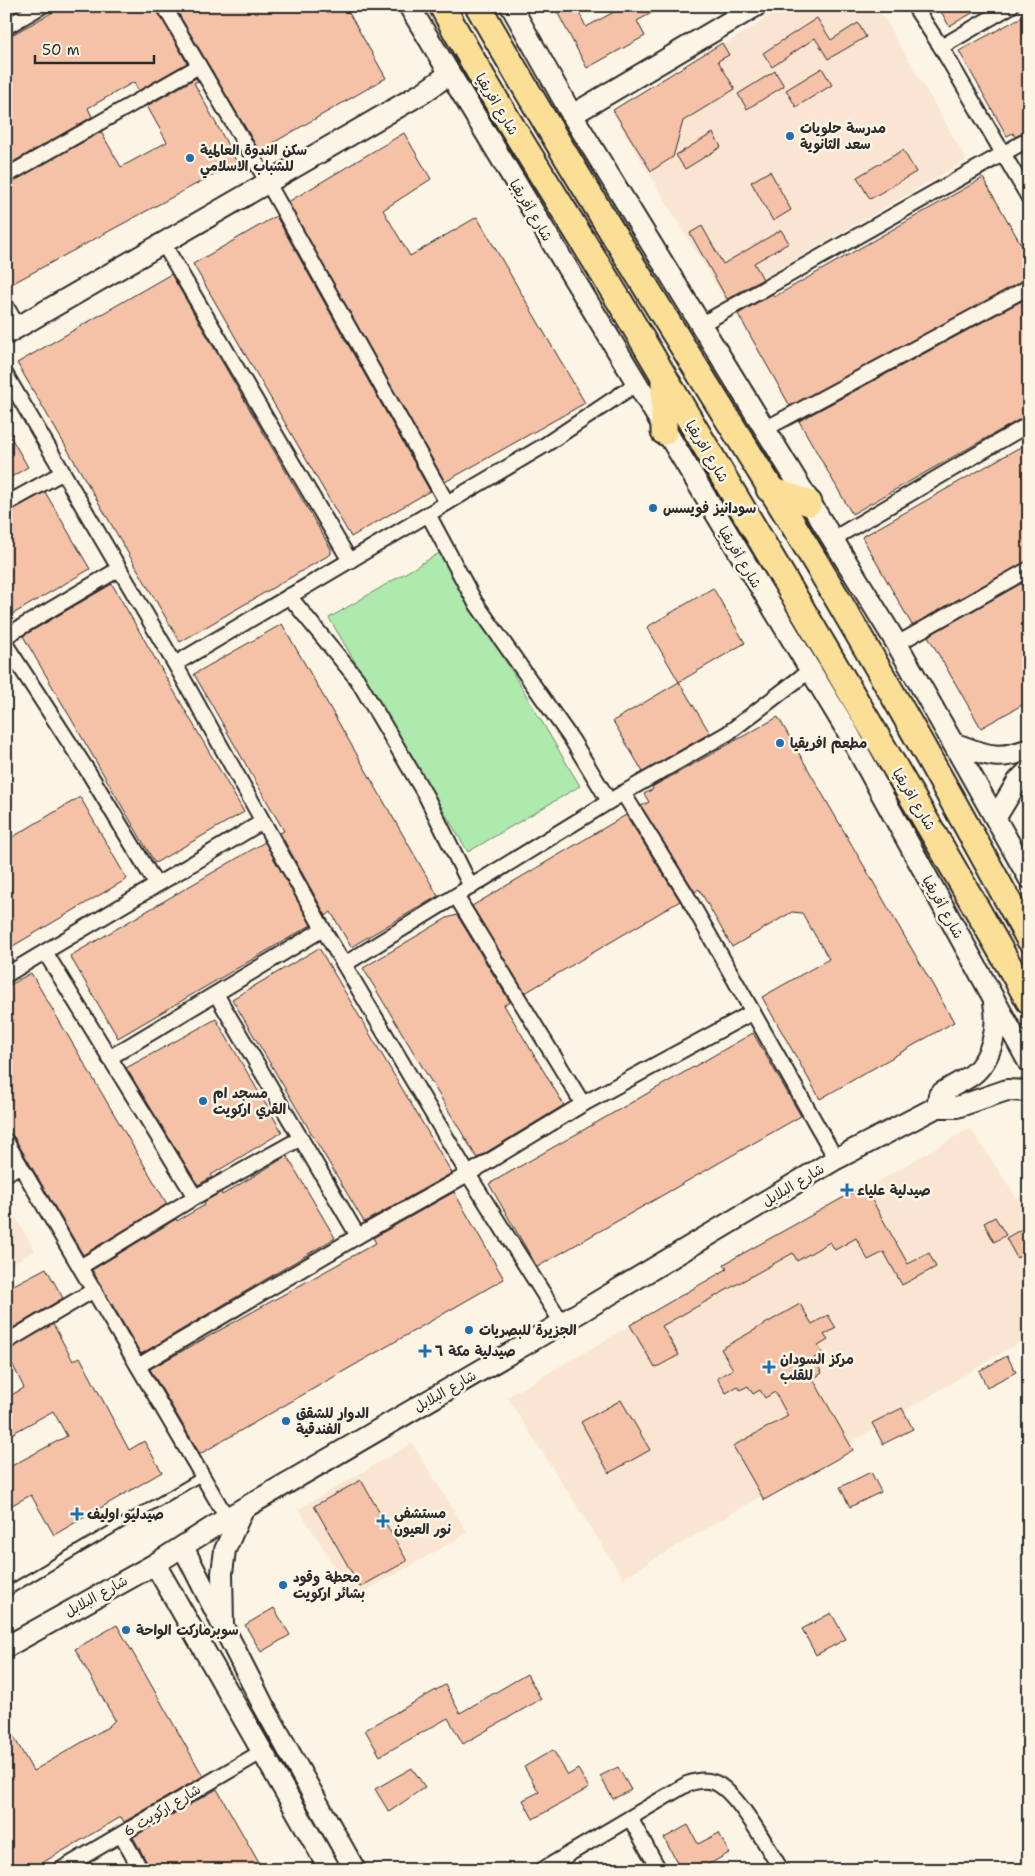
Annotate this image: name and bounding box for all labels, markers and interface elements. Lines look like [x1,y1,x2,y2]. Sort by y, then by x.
scale bar [35,32,154,64]
text: 50 m [42,40,80,60]
street label: شارع افريقيا [471,70,523,139]
place label: مدرسة حلويات سعد الثانوية [800,119,886,154]
marker: مدرسة حلويات سعد الثانوية [784,130,796,142]
place label: سكن الندوة العالمية للشباب الاسلامي [200,141,307,179]
marker: سكن الندوة العالمية للشباب الاسلامي [184,152,196,164]
street label: شارع أفريقيا [505,176,557,245]
street label: شارع افريقيا [681,417,733,486]
place label: سودانيز فويسس [663,499,756,518]
marker: سودانيز فويسس [647,502,659,514]
street label: شارع أفريقيا [714,523,766,592]
place label: مطعم افريقيا [790,734,867,754]
marker: مطعم افريقيا [774,737,786,749]
street label: شارع افريقيا [888,765,940,834]
street label: شارع أفريقيا [917,872,968,942]
place label: مسجد ام القري اركويت [213,1084,286,1120]
marker: مسجد ام القري اركويت [197,1095,209,1107]
street label: شارع البلابل [759,1159,828,1211]
place label: صيدلية علياء [857,1181,931,1199]
marker: صيدلية علياء [841,1184,853,1196]
place label: الجزيرة للبصريات [479,1321,577,1339]
marker: الجزيرة للبصريات [463,1324,475,1336]
place label: صيدلية مكة ٦ [435,1342,516,1360]
marker: صيدلية مكة ٦ [419,1345,431,1357]
place label: مركز السودان للقلب [780,1350,854,1384]
marker: مركز السودان للقلب [762,1360,776,1374]
street label: شارع البلابل [411,1366,480,1417]
place label: الدوار للشقق الفندقية [296,1404,369,1438]
marker: الدوار للشقق الفندقية [280,1415,292,1427]
place label: مستشفى نور العيون [394,1504,451,1539]
place label: صيدليو اوليف [87,1505,164,1523]
marker: صيدليو اوليف [71,1508,83,1520]
marker: مستشفى نور العيون [376,1514,390,1528]
place label: محطة وقود بشائر اركويت [293,1568,365,1603]
street label: شارع البلابل [61,1571,131,1622]
marker: محطة وقود بشائر اركويت [277,1579,289,1591]
place label: سوبرماركت الواحة [136,1621,239,1640]
marker: سوبرماركت الواحة [120,1624,132,1636]
street label: شارع اركويت 6 [120,1780,204,1841]

